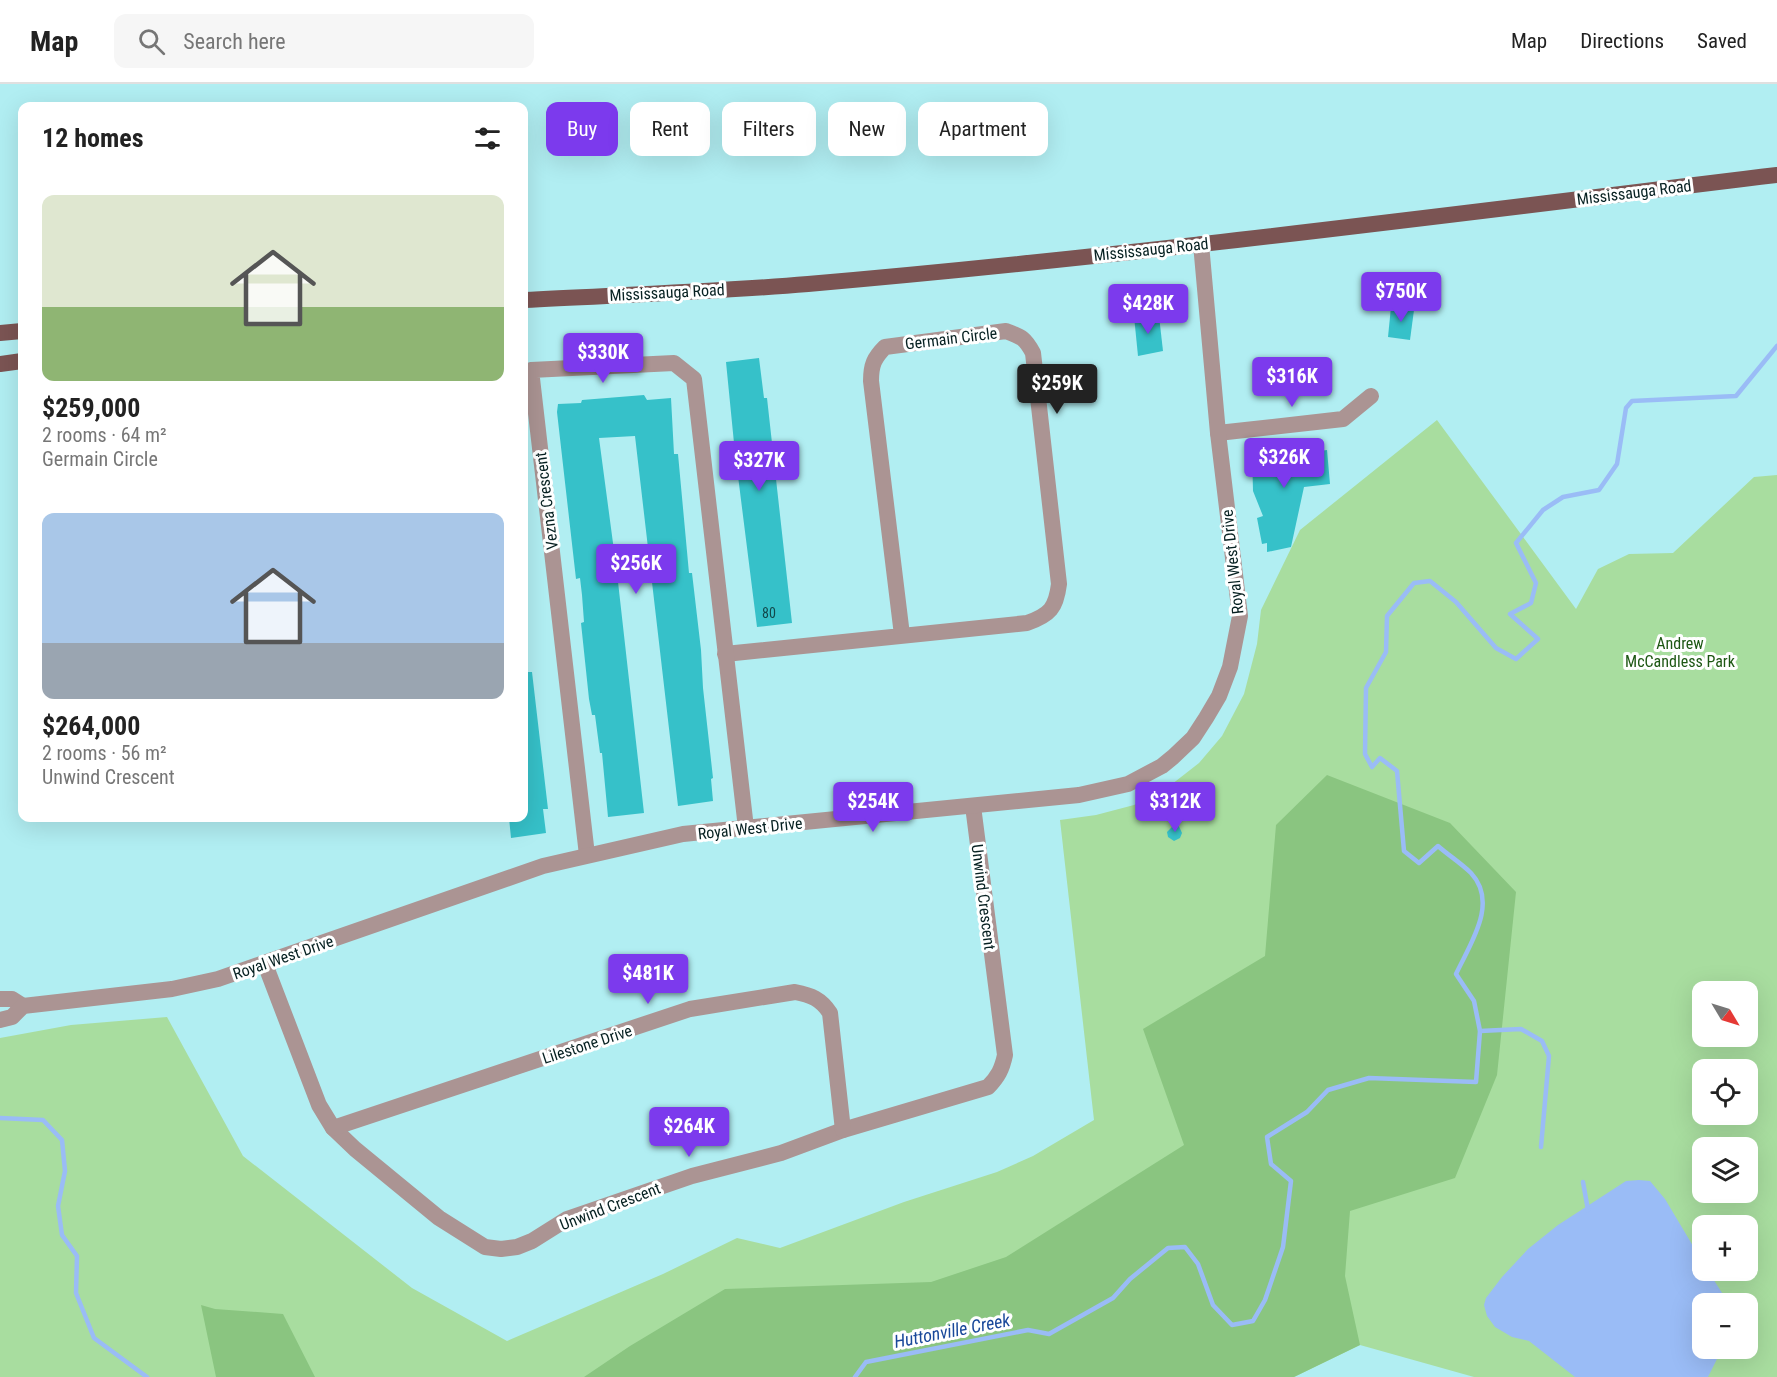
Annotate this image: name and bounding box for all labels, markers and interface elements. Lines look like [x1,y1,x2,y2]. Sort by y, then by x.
search box [114,14,534,68]
text: Map [30,25,78,58]
icon: search [135,25,168,58]
text: Search here [183,29,286,54]
text: Map [1511,29,1547,53]
text: Directions [1580,29,1664,53]
text: Saved [1697,29,1747,53]
chip: Buy [546,102,618,156]
chip: Rent [630,102,710,156]
chip: Filters [722,102,816,156]
chip: New [828,102,906,156]
chip: Apartment [918,102,1048,156]
icon: filters [471,122,504,155]
text: 12 homes [42,123,144,153]
street label: Mississauga Road [1576,176,1692,209]
icon: home [219,234,327,342]
street label: Mississauga Road [1093,234,1209,265]
pin: $750K [1359,272,1443,323]
text: $750K [1375,279,1427,303]
street label: Mississauga Road [609,280,725,305]
pin: $428K [1106,284,1190,335]
text: $428K [1122,291,1174,315]
street label: Germain Circle [904,323,998,354]
pin: $330K [561,333,645,384]
text: $330K [577,340,629,364]
pin: $316K [1250,357,1334,408]
pin: $259K [1015,364,1099,415]
text: $316K [1266,364,1318,388]
text: $259K [1031,371,1083,395]
text: $259,000 [42,393,140,423]
text: 2 rooms · 64 m² [42,423,167,447]
pin: $326K [1242,438,1326,489]
pin: $327K [717,441,801,492]
text: $326K [1258,445,1310,469]
text: Germain Circle [42,447,158,471]
text: $327K [733,448,785,472]
street label: Vezna Crescent [531,451,562,551]
street label: Royal West Drive [1218,509,1247,615]
pin: $256K [594,544,678,595]
text: $256K [610,551,662,575]
icon: home [219,552,327,660]
house number: 80 [762,605,776,621]
park label: Andrew McCandless Park [1625,634,1736,671]
text: $264,000 [42,711,140,741]
text: 2 rooms · 56 m² [42,741,167,765]
text: Unwind Crescent [42,765,175,789]
pin: $254K [831,782,915,833]
pin: $312K [1133,782,1217,833]
text: $254K [847,789,899,813]
text: $312K [1149,789,1201,813]
street label: Royal West Drive [697,814,803,843]
street label: Unwind Crescent [968,843,999,951]
street label: Royal West Drive [230,931,336,984]
pin: $481K [606,954,690,1005]
text: $481K [622,961,674,985]
north arrow [1692,981,1758,1047]
map controls [1692,981,1758,1359]
street label: Lilestone Drive [540,1021,634,1068]
button: locate [1692,1059,1758,1125]
pin: $264K [647,1107,731,1158]
text: $264K [663,1114,715,1138]
button: layers [1692,1137,1758,1203]
street label: Unwind Crescent [557,1178,663,1234]
button: + [1692,1215,1758,1281]
button: − [1692,1293,1758,1359]
water label: Huttonville Creek [892,1309,1013,1352]

